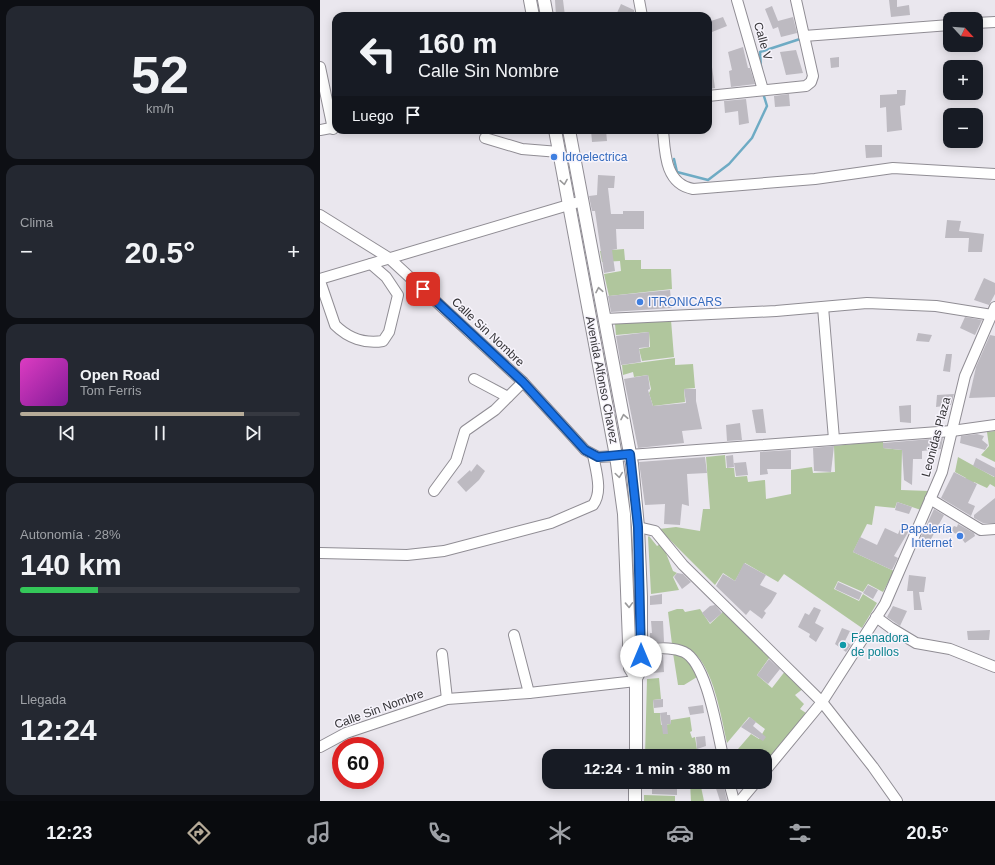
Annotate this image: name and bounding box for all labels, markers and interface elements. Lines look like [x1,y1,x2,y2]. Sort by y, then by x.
north arrow [943,12,983,52]
map controls [943,12,983,148]
street label: Calle V [751,20,775,62]
icon: left [352,28,404,80]
text: 160 m [418,28,497,59]
text: 52 [131,46,189,104]
button: + [943,60,983,100]
text: Calle Sin Nombre [418,61,559,81]
text: km/h [146,101,174,116]
icon: arrive [402,104,424,126]
text: Luego [352,107,394,124]
button: − [943,108,983,148]
place label: Idroelectrica [562,150,628,164]
marker: Idroelectrica [549,152,559,162]
one-way arrow [559,179,568,185]
text: Clima [20,215,53,230]
text: 20.5° [125,236,195,269]
text: − [20,239,33,264]
text: + [287,239,300,264]
pin [406,272,440,306]
icon: arrive [412,278,434,300]
one-way arrow [596,287,604,293]
street label: Calle Sin Nombre [449,295,527,369]
place label: ITRONICARS [648,295,722,309]
marker: ITRONICARS [635,297,645,307]
street label: Avenida Alfonso Chavez [583,315,621,445]
text: Open Road [80,366,160,383]
text: Tom Ferris [80,383,141,398]
street label: Leonidas Plaza [919,395,953,478]
one-way arrow [620,414,628,421]
icon: previous [56,422,78,444]
icon: pause [149,422,171,444]
icon: next [242,422,264,444]
one-way arrow [614,472,623,478]
place label: Papelería Internet [901,522,953,550]
text: Autonomía · 28% [20,527,120,542]
marker: Papelería Internet [955,531,965,541]
text: 140 km [20,548,122,581]
one-way arrow [624,602,633,608]
place label: Faenadora de pollos [851,631,909,659]
position arrow [620,635,662,677]
marker: Faenadora de pollos [838,640,848,650]
street label: Calle Sin Nombre [332,686,426,732]
text: Llegada [20,692,66,707]
text: 12:24 [20,713,97,746]
speed limit sign: 60 [332,737,384,789]
text: 12:24 · 1 min · 380 m [584,760,730,777]
icon: directions [185,819,213,847]
icon: music [305,819,333,847]
icon: phone [425,819,453,847]
icon: climate [546,819,574,847]
icon: car [666,819,694,847]
icon: filters [786,819,814,847]
text: 12:23 [46,823,92,843]
text: 20.5° [907,823,949,843]

